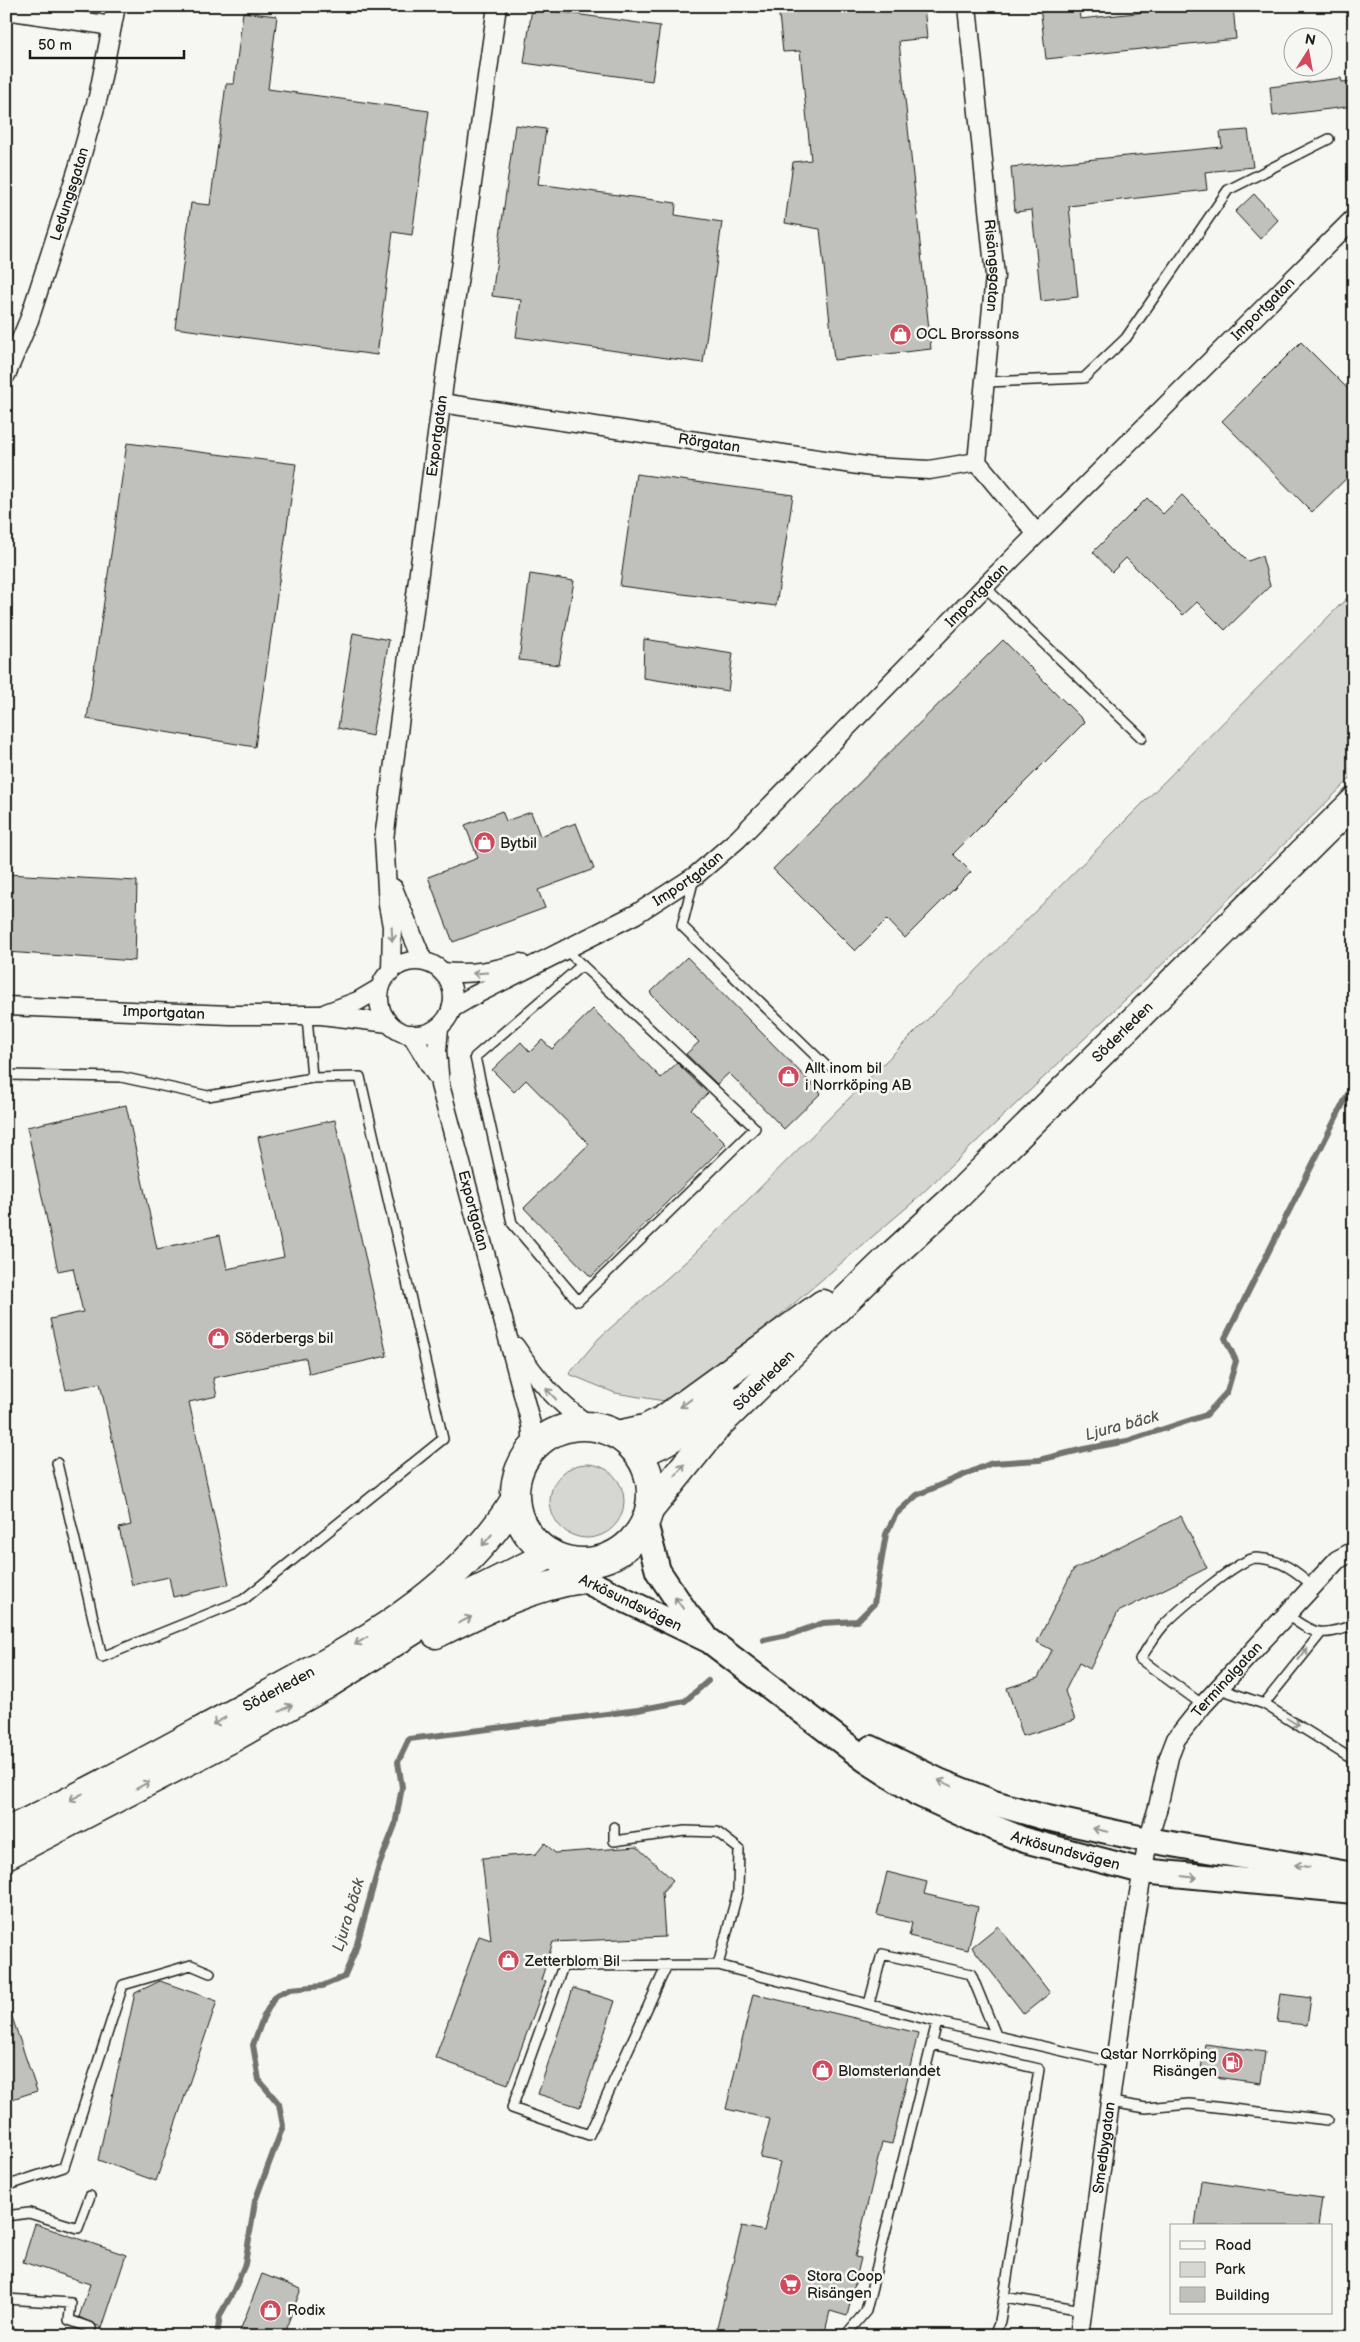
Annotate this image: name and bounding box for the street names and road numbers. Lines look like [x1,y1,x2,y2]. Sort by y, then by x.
street label: Ledungsgatan [46,145,93,243]
street label: Risängsgatan [980,218,1005,313]
street label: Importgatan [1227,273,1299,345]
street label: Exportgatan [422,394,452,478]
street label: Rörgatan [677,429,741,457]
street label: Importgatan [941,559,1012,631]
street label: Importgatan [649,847,727,910]
street label: Söderleden [1088,998,1157,1066]
street label: Importgatan [122,1001,205,1023]
street label: Exportgatan [454,1168,493,1253]
street label: Söderleden [729,1346,798,1415]
street label: Arkösundsvägen [576,1570,685,1636]
street label: Terminalgatan [1187,1638,1266,1721]
street label: Söderleden [239,1662,318,1716]
street label: Arkösundsvägen [1008,1826,1122,1874]
street label: Smedbygatan [1088,2101,1119,2194]

